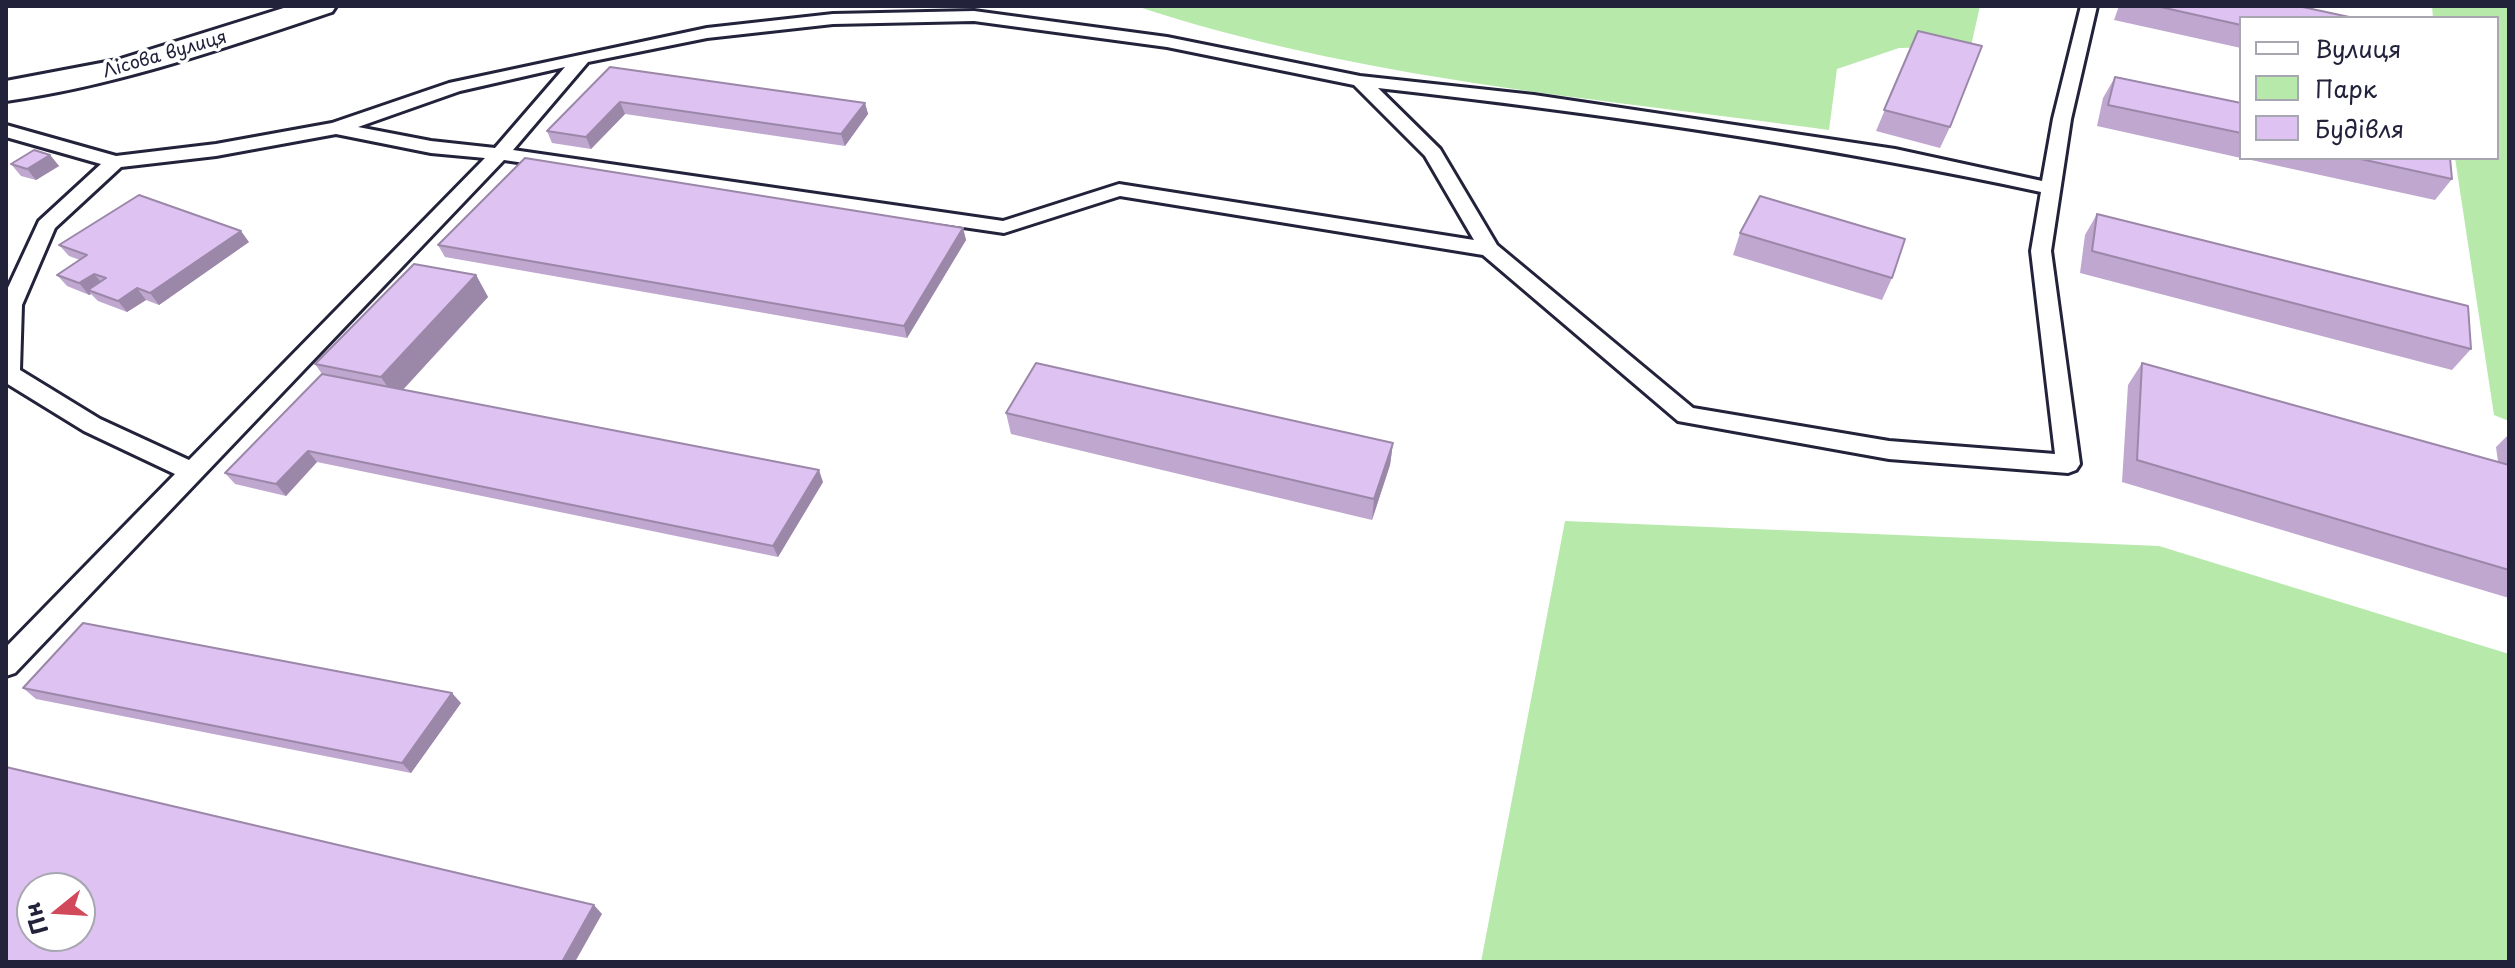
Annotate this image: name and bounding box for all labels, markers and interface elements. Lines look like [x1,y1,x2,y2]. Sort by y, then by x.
legend [2239,16,2499,160]
street label: Лісова вулиця [100,27,230,83]
text: Вулиця [2315,30,2401,66]
text: Парк [2315,70,2377,106]
text: Будівля [2315,110,2404,146]
north arrow [16,872,96,952]
text: Пн [14,899,55,939]

